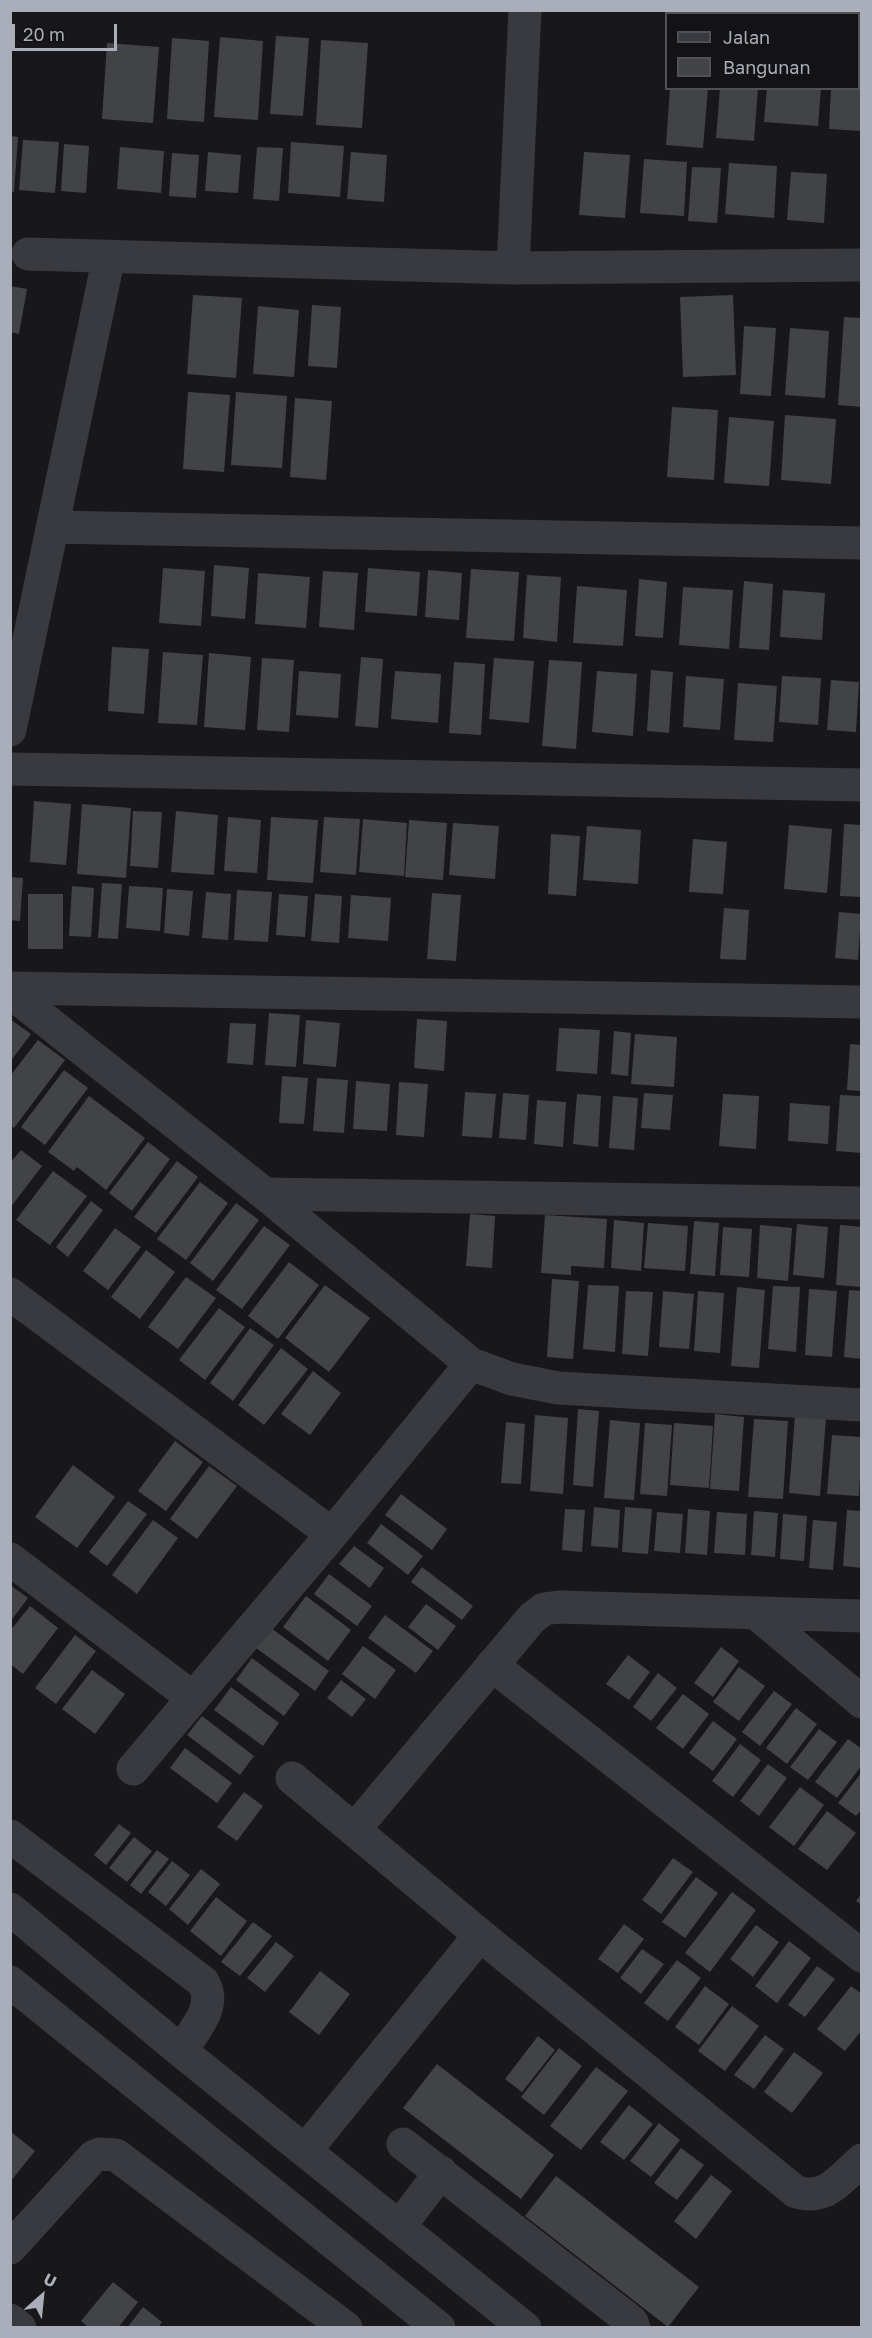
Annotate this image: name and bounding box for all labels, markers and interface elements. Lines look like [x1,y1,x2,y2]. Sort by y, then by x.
scale bar [15,12,120,50]
legend [665,12,860,90]
text: 20 m [23,23,65,45]
text: Jalan [723,26,770,48]
text: Bangunan [723,56,811,78]
north arrow [12,2266,72,2326]
text: U [40,2268,60,2292]

